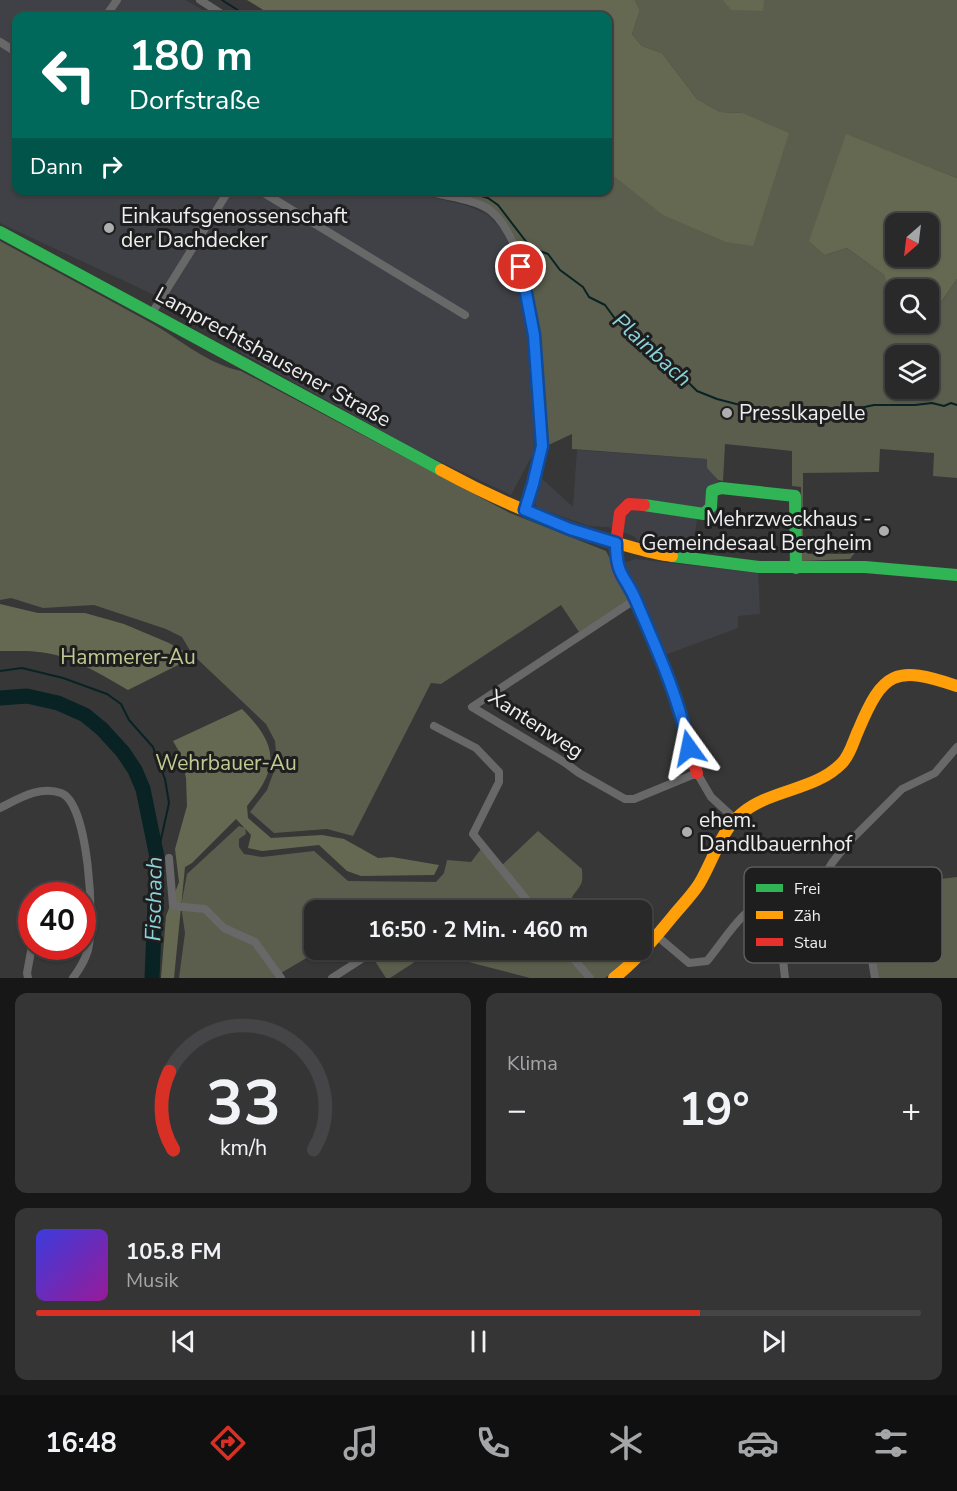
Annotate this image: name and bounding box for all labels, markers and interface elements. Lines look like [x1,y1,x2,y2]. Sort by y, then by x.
text: 180 m [129,28,253,85]
icon: left [30,36,108,114]
text: Dorfstraße [129,82,260,119]
icon: right [95,150,128,183]
text: Dann [30,152,83,182]
place label: Einkaufsgenossenschaft der Dachdecker [121,202,348,254]
north arrow [885,213,939,267]
map controls [885,213,939,399]
marker: Einkaufsgenossenschaft der Dachdecker [102,221,116,235]
pin [495,241,546,292]
icon: arrive [504,250,537,283]
button: search [885,279,939,333]
street label: Lamprechtshausener Straße [150,280,396,434]
water label: Plainbach [606,306,698,394]
button: layers [885,345,939,399]
place label: Presslkapelle [739,399,866,427]
marker: Presslkapelle [720,406,734,420]
place label: Mehrzweckhaus - Gemeindesaal Bergheim [641,505,872,557]
marker: Mehrzweckhaus - Gemeindesaal Bergheim [877,524,891,538]
park label: Hammerer-Au [60,643,196,671]
street label: Xantenweg [483,683,589,765]
position arrow [657,716,721,780]
park label: Wehrbauer-Au [155,749,297,777]
place label: ehem. Dandlbauernhof [699,806,853,858]
marker: ehem. Dandlbauernhof [680,825,694,839]
water label: Fischach [138,856,170,942]
legend [744,867,942,963]
text: Frei [794,878,820,900]
speed limit sign: 40 [18,882,96,960]
text: Zäh [794,905,821,927]
text: 16:50 · 2 Min. · 460 m [368,915,588,945]
text: Stau [794,932,827,954]
text: Klima [507,1050,558,1077]
text: 33 [206,1061,280,1146]
text: 19° [678,1080,750,1141]
text: − [507,1088,527,1133]
text: + [901,1088,921,1133]
text: km/h [219,1133,267,1163]
text: 105.8 FM [126,1237,222,1267]
text: Musik [126,1267,179,1294]
icon: previous [167,1325,200,1358]
icon: pause [462,1325,495,1358]
icon: next [757,1325,790,1358]
icon: directions [207,1422,249,1464]
icon: music [340,1422,382,1464]
icon: phone [472,1422,514,1464]
icon: climate [605,1422,647,1464]
icon: car [737,1422,779,1464]
icon: filters [870,1422,912,1464]
text: 16:48 [45,1425,117,1462]

